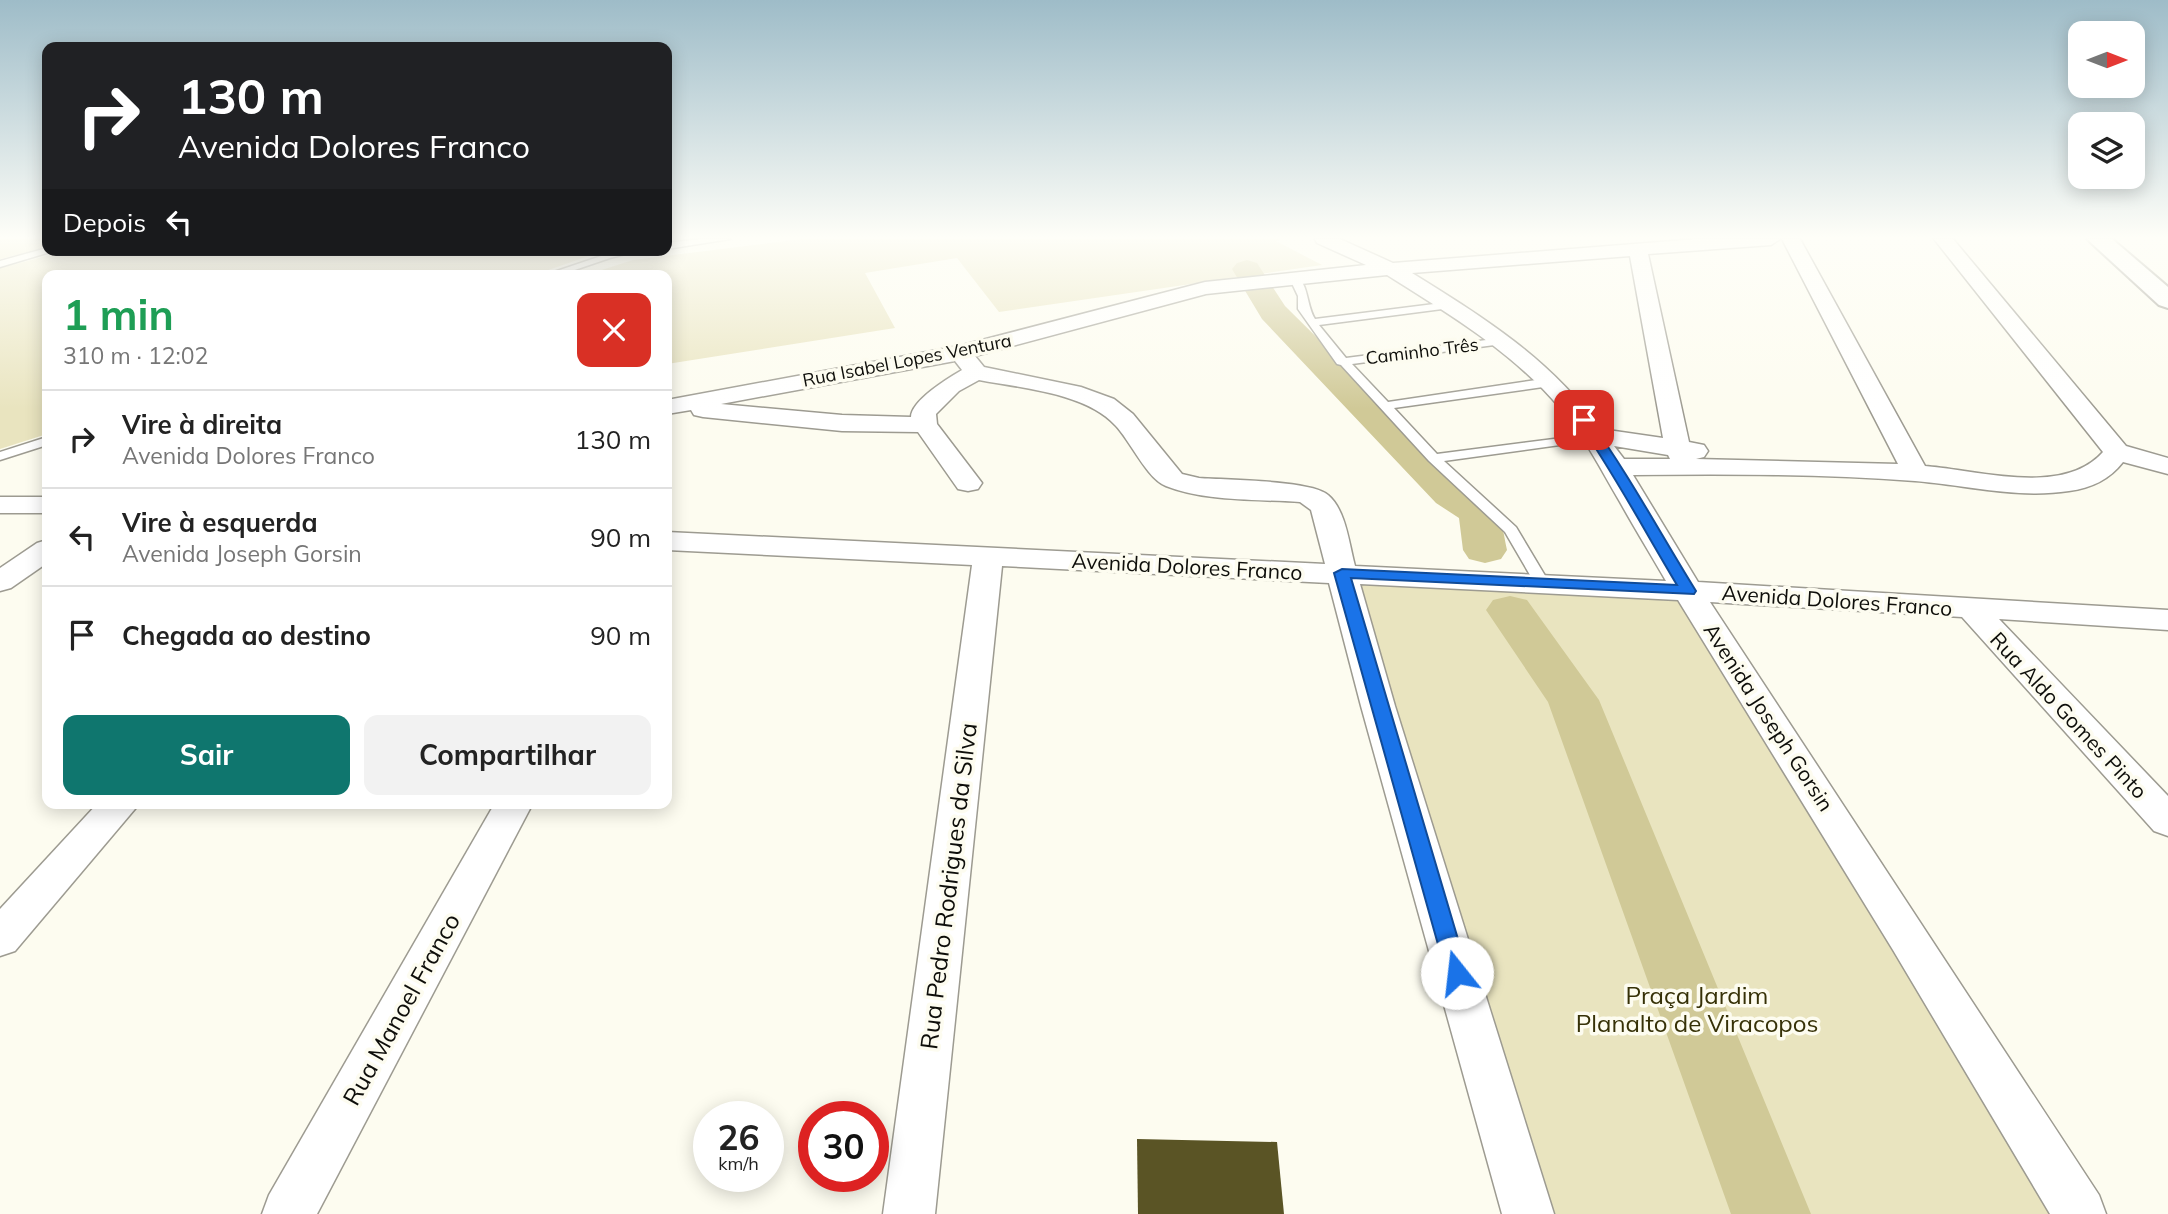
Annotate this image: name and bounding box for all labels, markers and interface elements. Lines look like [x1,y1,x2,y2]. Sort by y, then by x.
north arrow [2068,21,2146,98]
map controls [2068,21,2145,189]
text: 130 m [178,65,324,126]
icon: right [63,70,154,161]
button: layers [2068,112,2145,189]
text: Avenida Dolores Franco [178,126,530,166]
icon: left [160,203,198,241]
text: Depois [63,206,146,239]
text: 1 min [63,288,174,341]
button: close [577,293,651,367]
street label: Rua Isabel Lopes Ventura [801,328,1013,392]
street label: Caminho Três [1364,333,1480,369]
text: 310 m · 12:02 [63,341,208,370]
pin [1554,390,1614,450]
icon: arrive [1565,401,1603,439]
text: Vire à direita [122,408,282,441]
icon: right [63,420,101,458]
text: 130 m [575,423,651,456]
text: Avenida Dolores Franco [122,441,375,470]
text: Vire à esquerda [122,506,318,539]
icon: left [63,518,101,556]
text: 90 m [590,521,651,554]
text: Avenida Joseph Gorsin [122,539,362,568]
street label: Avenida Dolores Franco [1071,547,1303,585]
street label: Avenida Dolores Franco [1721,579,1953,621]
icon: arrive [63,616,101,654]
street label: Avenida Joseph Gorsin [1698,618,1840,816]
text: Chegada ao destino [122,619,371,652]
text: 90 m [590,619,651,652]
street label: Rua Aldo Gomes Pinto [1985,626,2153,804]
button: Sair [63,715,350,795]
button: Compartilhar [364,715,651,795]
street label: Rua Pedro Rodrigues da Silva [913,721,983,1051]
street label: Rua Manoel Franco [336,908,466,1110]
position arrow [1420,936,1494,1010]
park label: Praça Jardim Planalto de Viracopos [1576,980,1818,1038]
speed limit sign: 30 [798,1101,889,1192]
text: 26 [717,1115,760,1159]
text: km/h [718,1152,759,1175]

